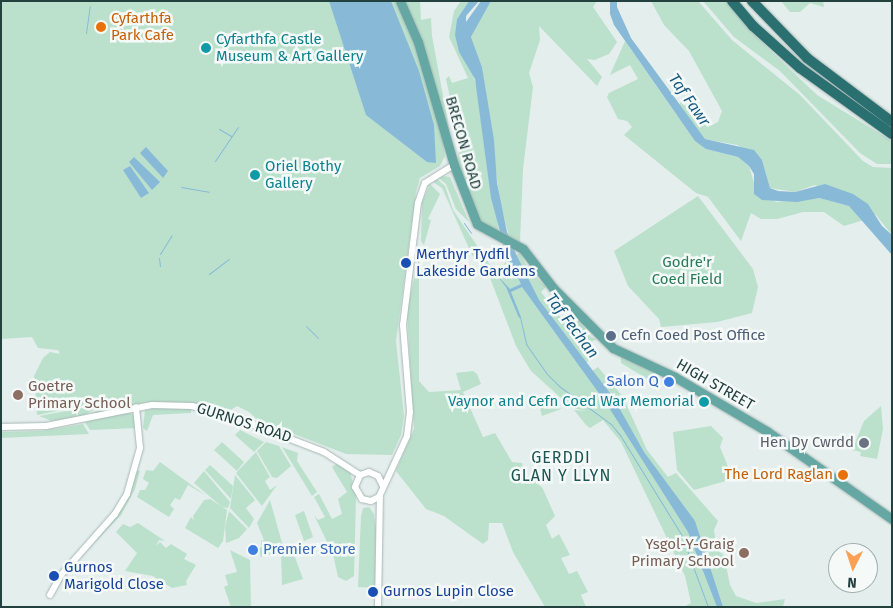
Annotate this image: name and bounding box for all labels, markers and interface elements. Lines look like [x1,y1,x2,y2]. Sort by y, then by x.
place label: Cyfarthfa Park Cafe [111,9,174,44]
marker: Cyfarthfa Park Cafe [95,21,107,33]
place label: Cyfarthfa Castle Museum & Art Gallery [216,30,363,65]
marker: Cyfarthfa Castle Museum & Art Gallery [200,42,212,54]
water label: Taf Fawr [664,70,714,130]
street label: BRECON ROAD [441,94,485,192]
place label: Oriel Bothy Gallery [265,157,341,192]
marker: Oriel Bothy Gallery [249,169,261,181]
place label: Merthyr Tydfil Lakeside Gardens [416,245,535,280]
park label: Godre'r Coed Field [652,253,722,288]
marker: Merthyr Tydfil Lakeside Gardens [400,257,412,269]
water label: Taf Fechan [541,290,603,362]
place label: Cefn Coed Post Office [621,327,766,345]
marker: Cefn Coed Post Office [605,330,617,342]
street label: HIGH STREET [673,356,757,414]
place label: Salon Q [607,373,659,391]
marker: Salon Q [663,376,675,388]
place label: Goetre Primary School [28,377,131,412]
marker: Goetre Primary School [12,389,24,401]
place label: Vaynor and Cefn Coed War Memorial [448,393,694,411]
marker: Vaynor and Cefn Coed War Memorial [698,396,710,408]
street label: GURNOS ROAD [194,399,294,447]
place label: Hen Dy Cwrdd [760,434,854,452]
marker: Hen Dy Cwrdd [858,437,870,449]
district label: GERDDI GLAN Y LLYN [509,448,613,486]
place label: The Lord Raglan [724,466,833,484]
marker: The Lord Raglan [837,469,849,481]
place label: Ysgol-Y-Graig Primary School [631,535,734,570]
place label: Premier Store [263,541,356,559]
north arrow [828,543,878,593]
marker: Premier Store [247,544,259,556]
marker: Ysgol-Y-Graig Primary School [738,547,750,559]
place label: Gurnos Marigold Close [64,558,164,593]
marker: Gurnos Marigold Close [48,570,60,582]
text: N [847,574,857,591]
place label: Gurnos Lupin Close [383,583,514,601]
marker: Gurnos Lupin Close [367,586,379,598]

